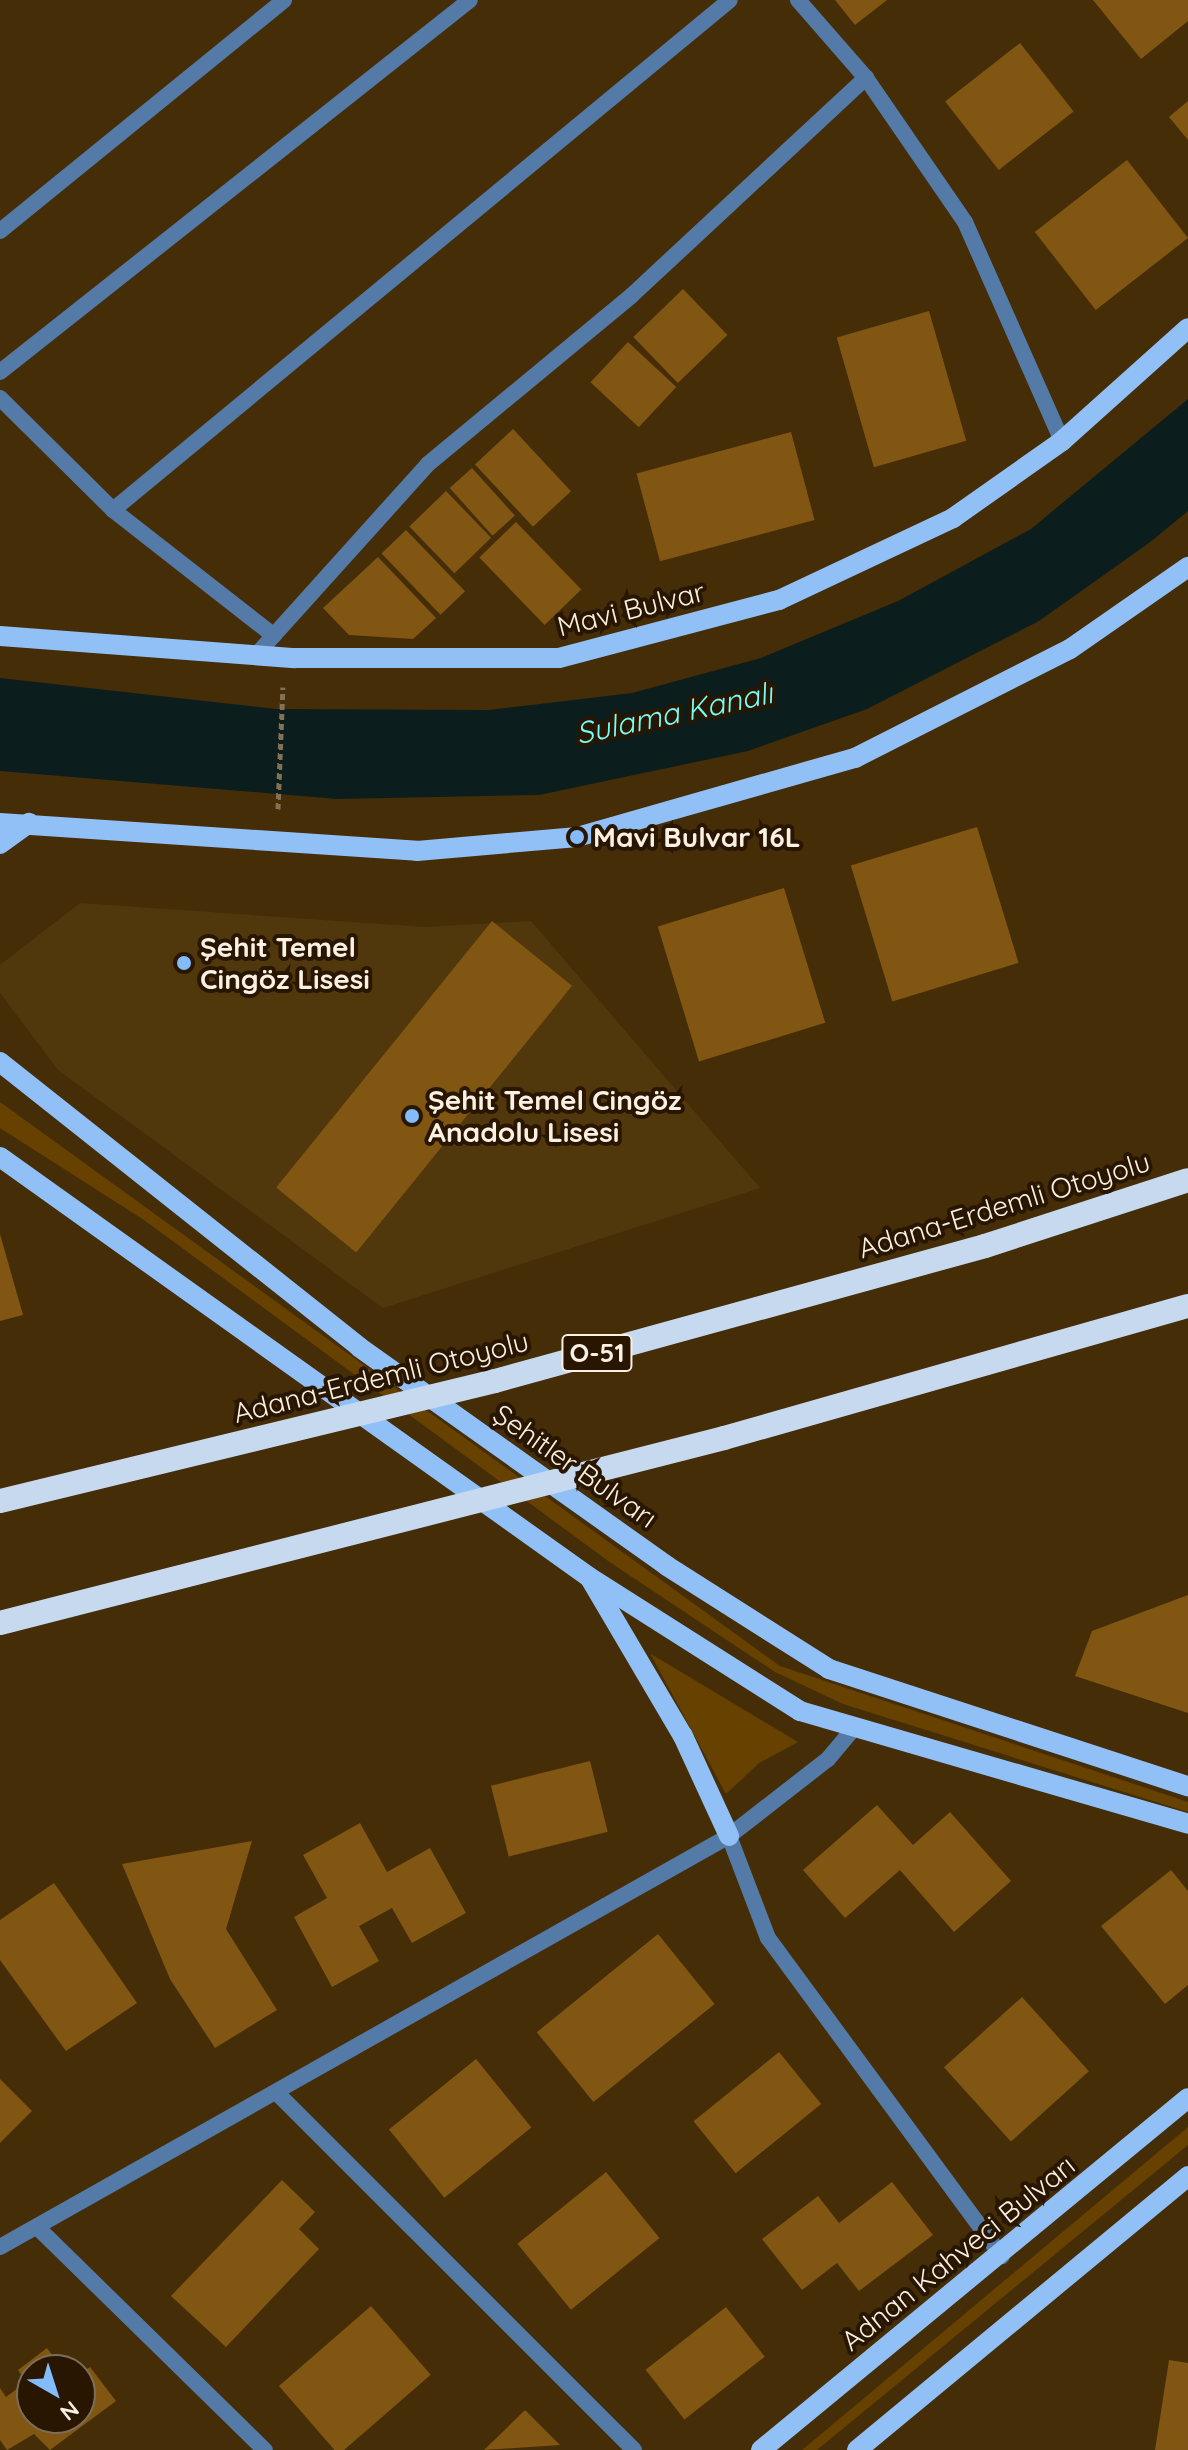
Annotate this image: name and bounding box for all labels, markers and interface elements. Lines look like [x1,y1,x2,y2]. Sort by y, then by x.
street label: Mavi Bulvar [554,574,708,644]
water label: Sulama Kanalı [572,675,776,751]
place label: Mavi Bulvar 16L [593,820,800,854]
marker: Mavi Bulvar 16L [568,828,586,846]
place label: Şehit Temel Cingöz Lisesi [200,930,370,996]
marker: Şehit Temel Cingöz Lisesi [175,954,193,972]
place label: Şehit Temel Cingöz Anadolu Lisesi [428,1083,681,1149]
marker: Şehit Temel Cingöz Anadolu Lisesi [403,1107,421,1125]
street label: Adana-Erdemli Otoyolu [854,1145,1154,1265]
street label: Adana-Erdemli Otoyolu [230,1324,532,1430]
road number: O-51 [561,1331,633,1375]
street label: Şehitler Bulvarı [487,1397,663,1535]
street label: Adnan Kahveci Bulvarı [834,2148,1082,2358]
north arrow [16,2354,96,2434]
text: N [55,2395,85,2427]

